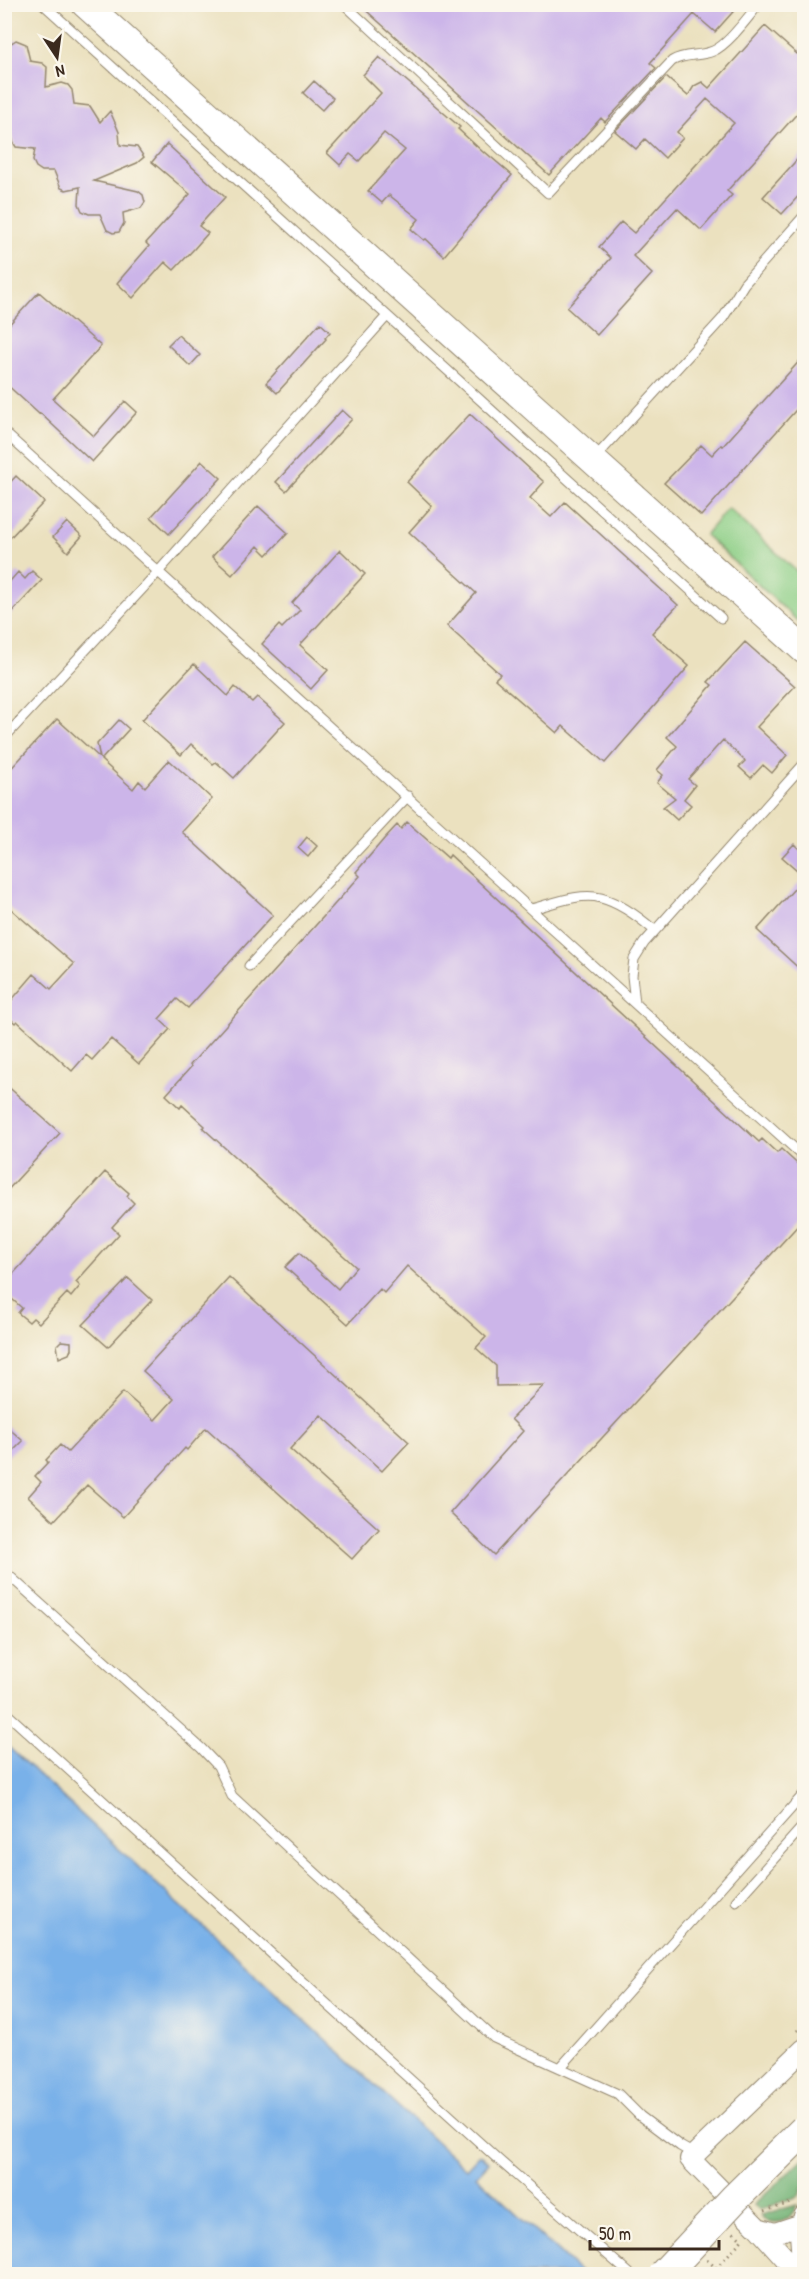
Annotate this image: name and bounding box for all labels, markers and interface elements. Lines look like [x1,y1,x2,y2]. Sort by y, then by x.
north arrow [27,27,87,87]
text: N [53,60,67,83]
scale bar [590,2213,719,2251]
text: 50 m [599,2221,631,2246]

